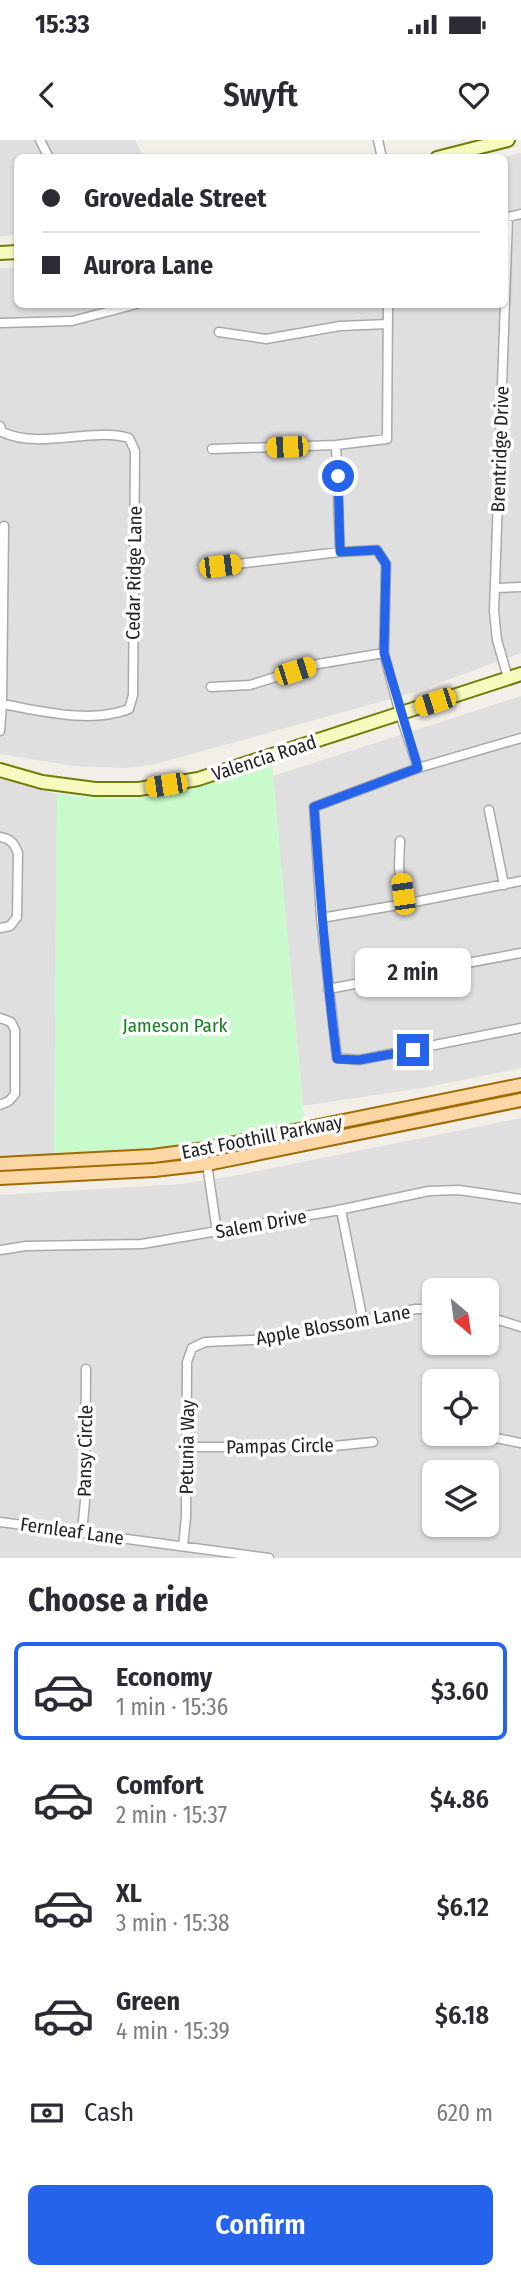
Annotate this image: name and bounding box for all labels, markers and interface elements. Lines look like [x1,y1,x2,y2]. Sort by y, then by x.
text: 15:33 [35,9,90,40]
icon: back [28,76,66,114]
text: Swyft [223,76,298,114]
icon: heart [455,76,493,114]
text: Grovedale Street [84,183,266,214]
text: Aurora Lane [84,250,213,281]
street label: Brentridge Drive [486,385,514,513]
car [266,436,309,458]
route start [322,460,354,492]
street label: Cedar Ridge Lane [121,506,147,640]
car [198,553,243,579]
car [272,655,319,687]
car [412,686,459,718]
street label: Valencia Road [209,730,319,786]
car [144,771,189,799]
car [390,872,417,916]
callout: 2 min [355,948,471,998]
text: 2 min [387,958,439,986]
park label: Jameson Park [123,1014,228,1037]
route end [397,1034,429,1066]
street label: East Foothill Parkway [180,1110,345,1164]
street label: Salem Drive [214,1205,308,1243]
north arrow [422,1278,499,1354]
map controls [422,1278,499,1537]
street label: Apple Blossom Lane [254,1300,412,1350]
button: locate [422,1369,499,1446]
street label: Petunia Way [175,1399,199,1495]
street label: Pansy Circle [73,1405,97,1497]
street label: Pampas Circle [226,1434,334,1458]
button: layers [422,1460,499,1537]
street label: Fernleaf Lane [19,1512,125,1550]
text: Choose a ride [28,1581,209,1619]
icon: car [32,1660,95,1723]
text: Economy [116,1662,212,1693]
text: $3.60 [431,1676,489,1707]
text: 1 min · 15:36 [116,1693,228,1721]
icon: car [32,1768,95,1831]
text: Comfort [116,1770,204,1801]
text: $4.86 [430,1784,489,1815]
text: 2 min · 15:37 [116,1801,227,1829]
icon: car [32,1876,95,1939]
text: XL [116,1878,142,1909]
text: $6.12 [437,1892,489,1923]
text: 3 min · 15:38 [116,1909,230,1937]
icon: car [32,1984,95,2047]
text: Green [116,1986,180,2017]
text: $6.18 [435,2000,489,2031]
text: 4 min · 15:39 [116,2017,230,2045]
icon: cash [28,2094,66,2132]
text: Cash [84,2097,134,2128]
text: 620 m [437,2099,493,2127]
button: Confirm [28,2185,493,2265]

